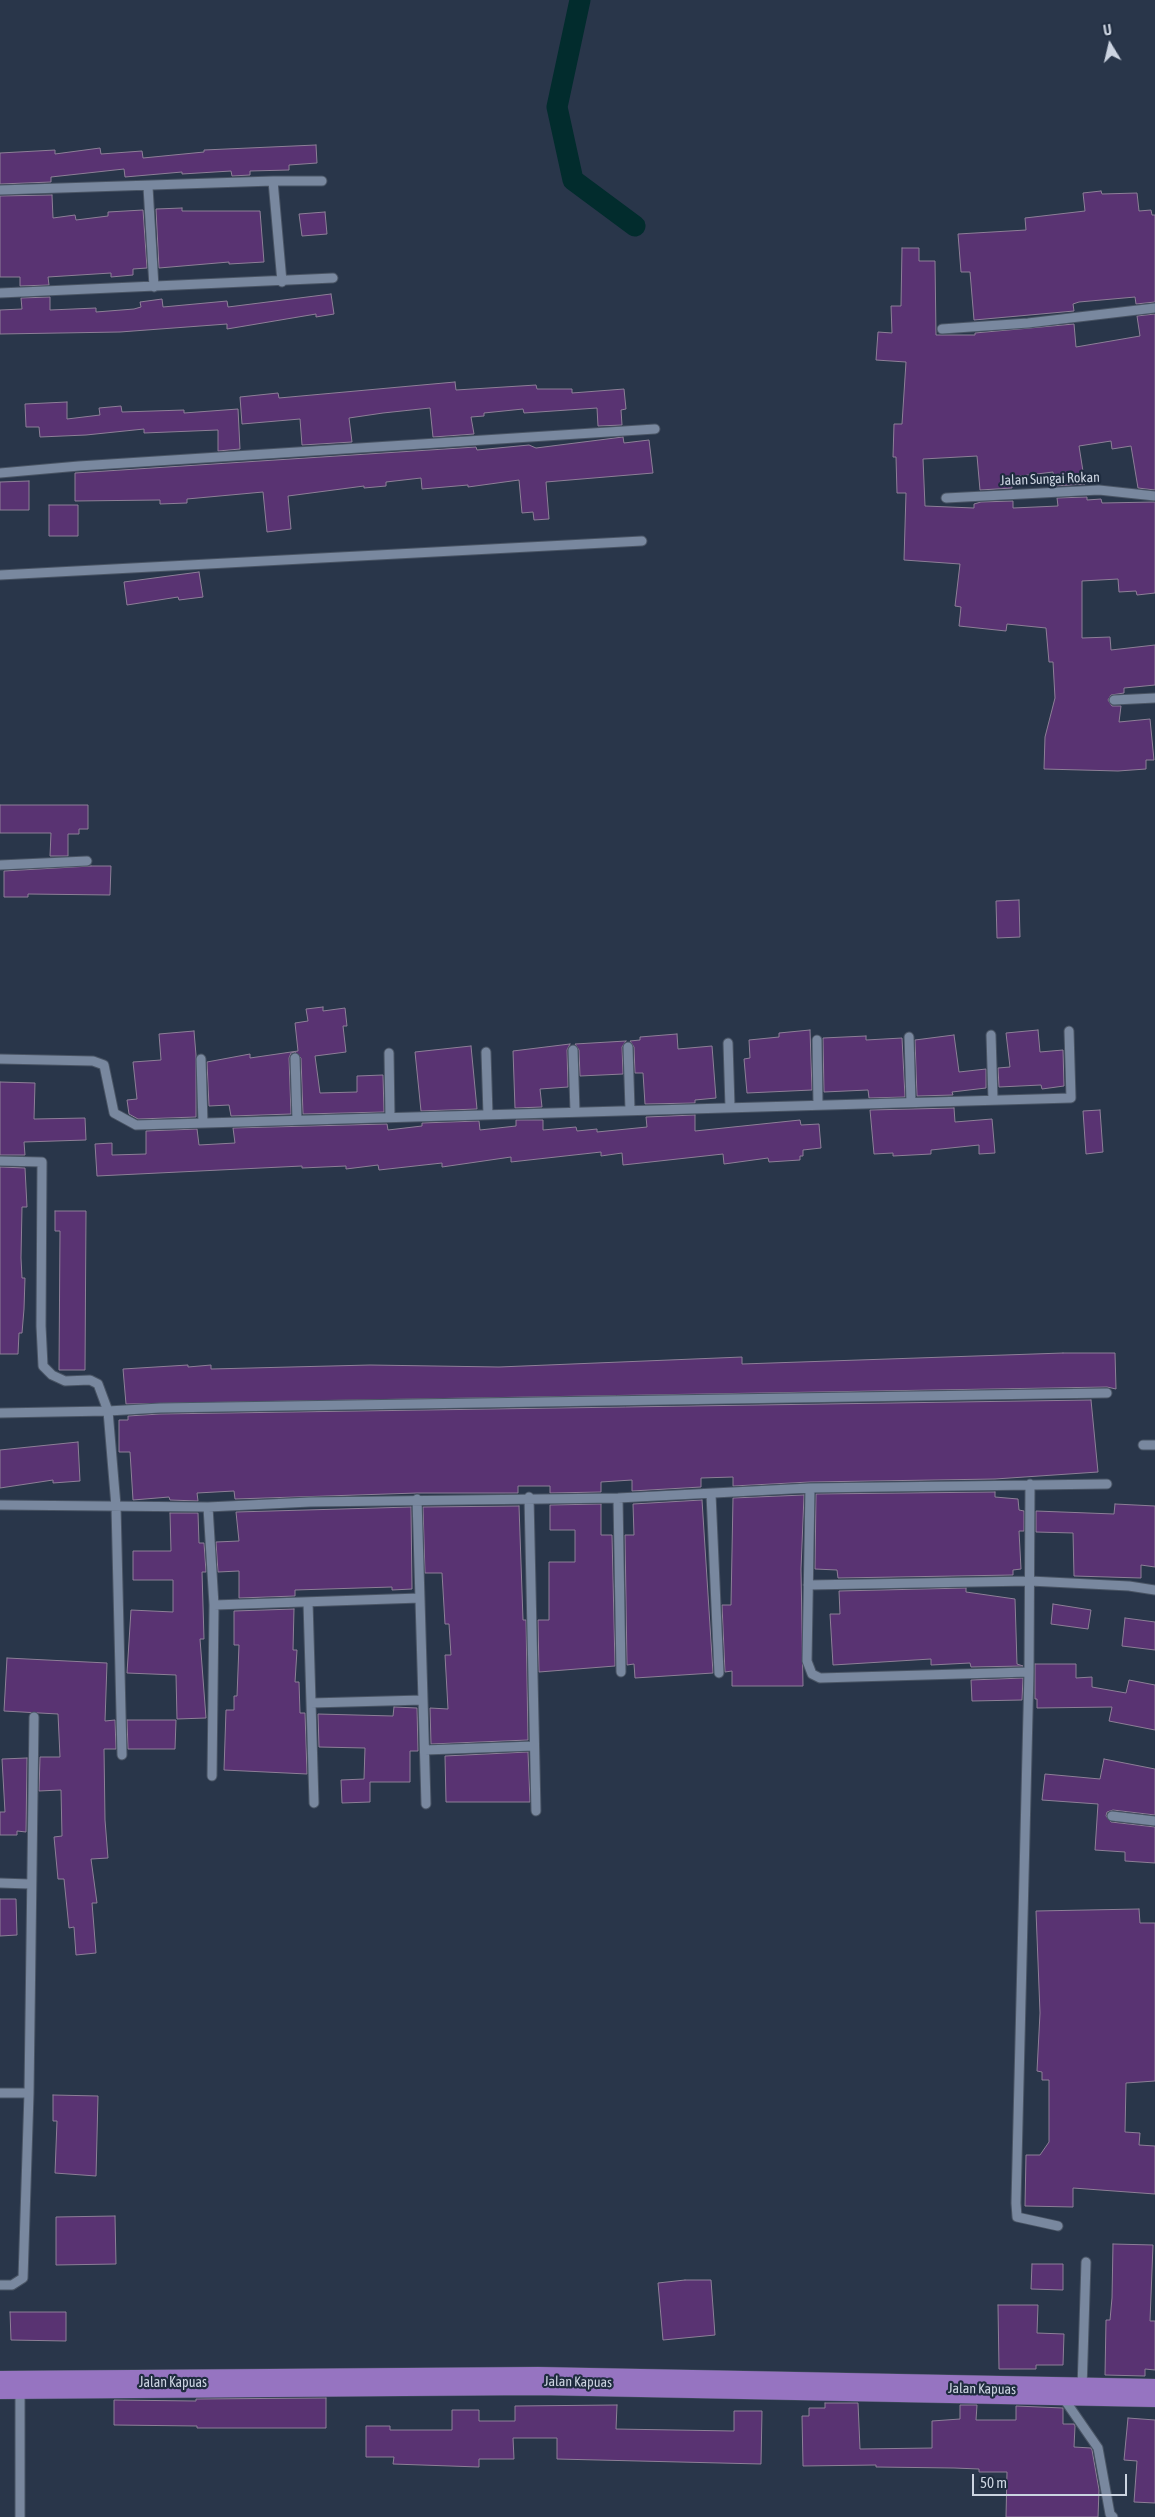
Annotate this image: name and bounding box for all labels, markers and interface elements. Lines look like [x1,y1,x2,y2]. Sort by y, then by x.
north arrow [1085,20,1135,70]
text: U [1102,22,1113,39]
street label: Jalan Sungai Rokan [1000,469,1100,489]
street label: Jalan Kapuas [544,2373,612,2391]
street label: Jalan Kapuas [139,2375,207,2391]
street label: Jalan Kapuas [948,2380,1016,2398]
scale bar [975,2464,1130,2496]
text: 50 m [980,2474,1007,2491]

